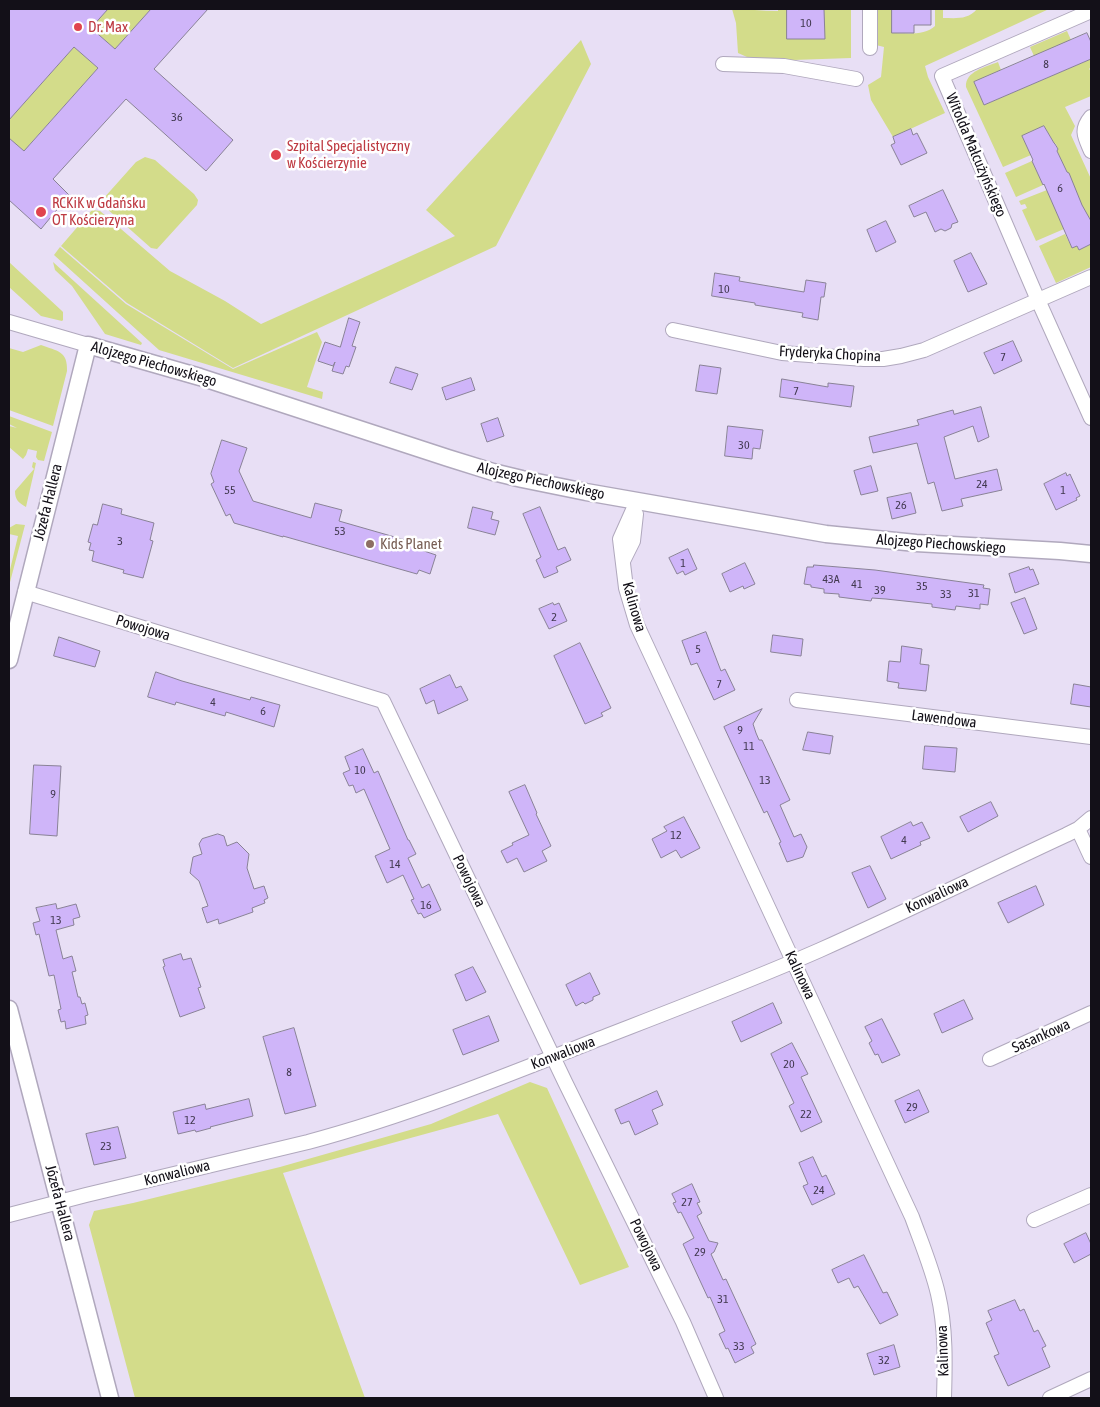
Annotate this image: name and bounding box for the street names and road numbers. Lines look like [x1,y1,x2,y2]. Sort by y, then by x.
street label: Witolda Małcużyńskiego [942,90,1010,220]
street label: Alojzego Piechowskiego [89,337,219,391]
street label: Fryderyka Chopina [778,342,882,366]
street label: Alojzego Piechowskiego [476,459,606,503]
street label: Józefa Hallera [30,462,66,542]
street label: Alojzego Piechowskiego [876,530,1006,558]
street label: Kalinowa [618,580,650,634]
street label: Powojowa [114,611,172,645]
street label: Lawendowa [910,706,978,732]
street label: Powojowa [449,852,489,910]
street label: Konwaliowa [903,873,971,917]
street label: Kalinowa [781,948,819,1002]
street label: Sasankowa [1009,1015,1073,1057]
street label: Konwaliowa [528,1033,598,1073]
street label: Konwaliowa [142,1156,212,1190]
street label: Józefa Hallera [41,1163,79,1243]
street label: Powojowa [626,1216,666,1274]
street label: Kalinowa [933,1325,953,1377]

